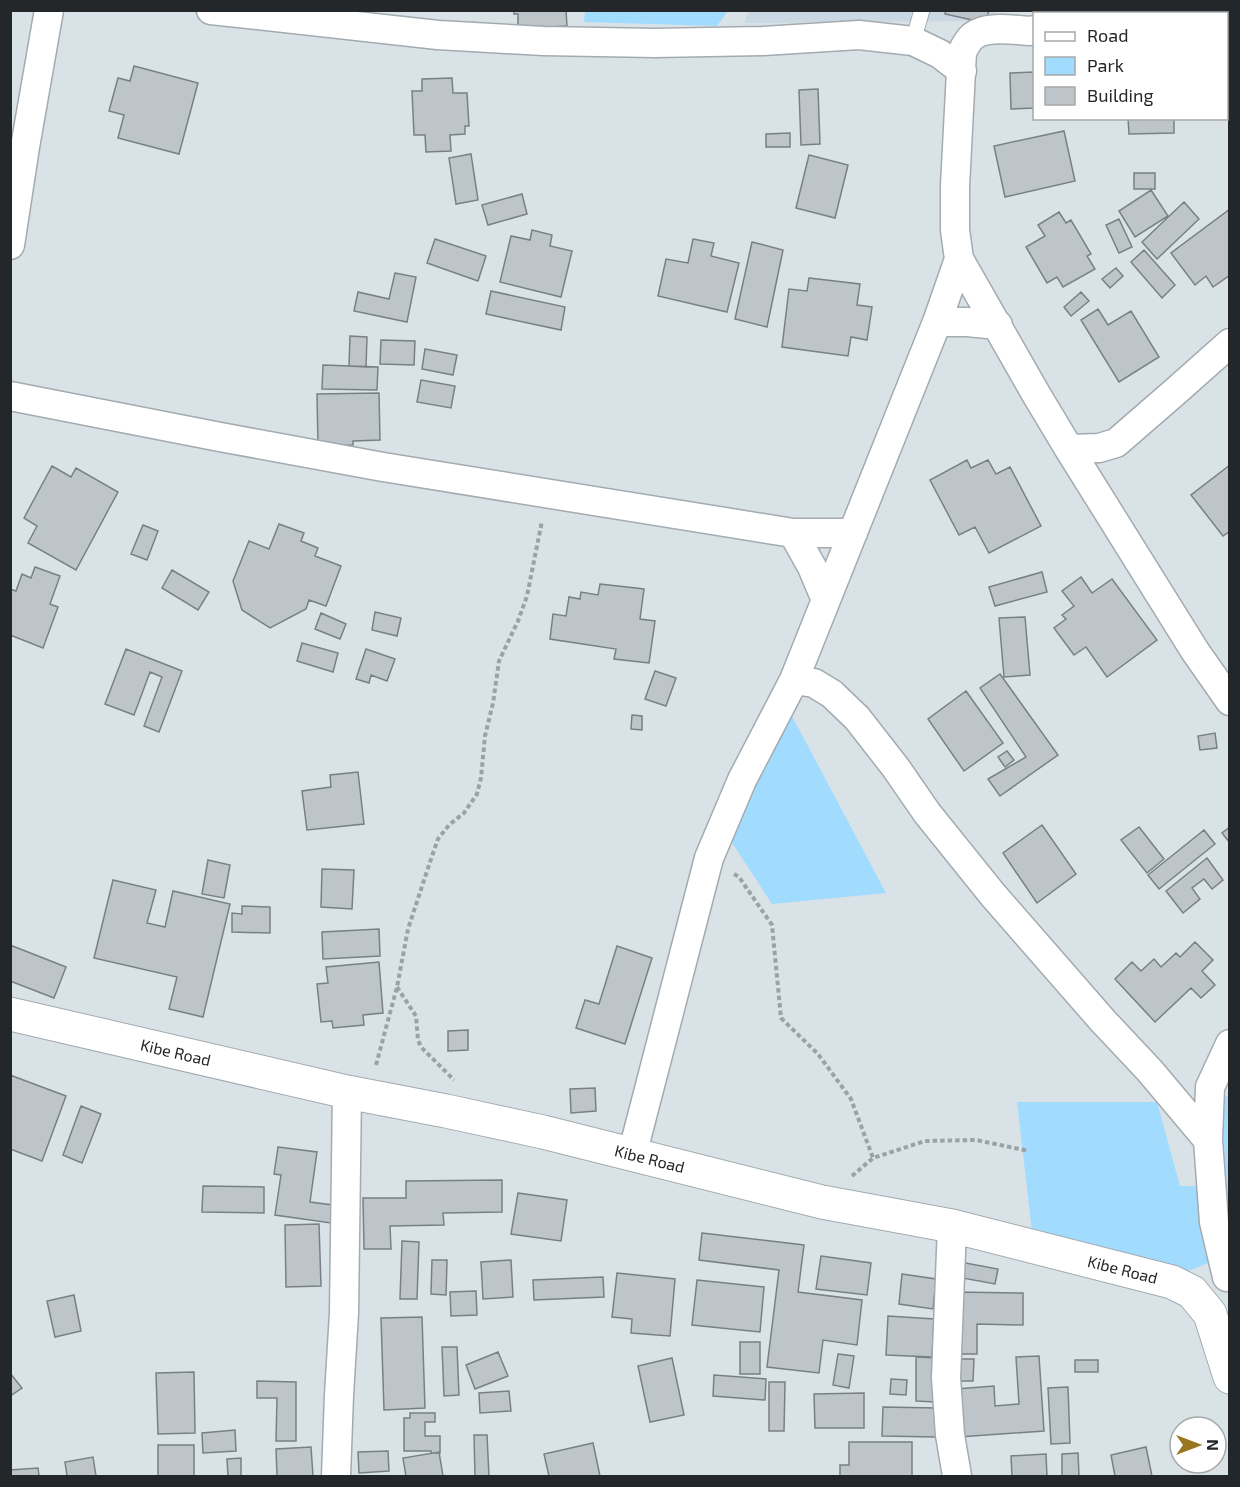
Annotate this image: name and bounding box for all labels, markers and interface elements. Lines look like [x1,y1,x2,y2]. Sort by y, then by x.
legend [1033,12,1228,120]
text: Road [1087,24,1128,46]
text: Park [1087,54,1124,76]
text: Building [1087,84,1154,106]
street label: Kibe Road [139,1035,213,1069]
street label: Kibe Road [613,1140,687,1176]
street label: Kibe Road [1086,1251,1160,1287]
north arrow [1168,1415,1228,1475]
text: N [1204,1439,1223,1451]

